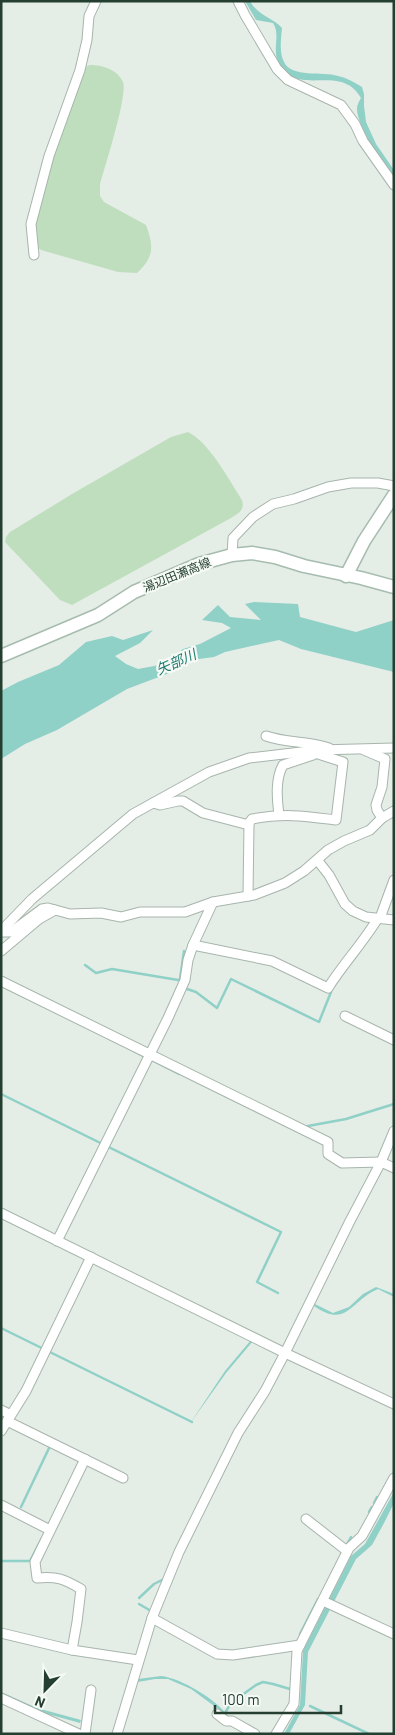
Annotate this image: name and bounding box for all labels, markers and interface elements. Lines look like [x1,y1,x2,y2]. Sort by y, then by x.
street label: 湯辺田瀬高線 [141,554,213,594]
water label: 矢部川 [153,644,200,678]
north arrow [20,1665,70,1715]
scale bar [215,1682,341,1714]
text: 100 m [222,1690,260,1708]
text: N [32,1693,47,1712]

